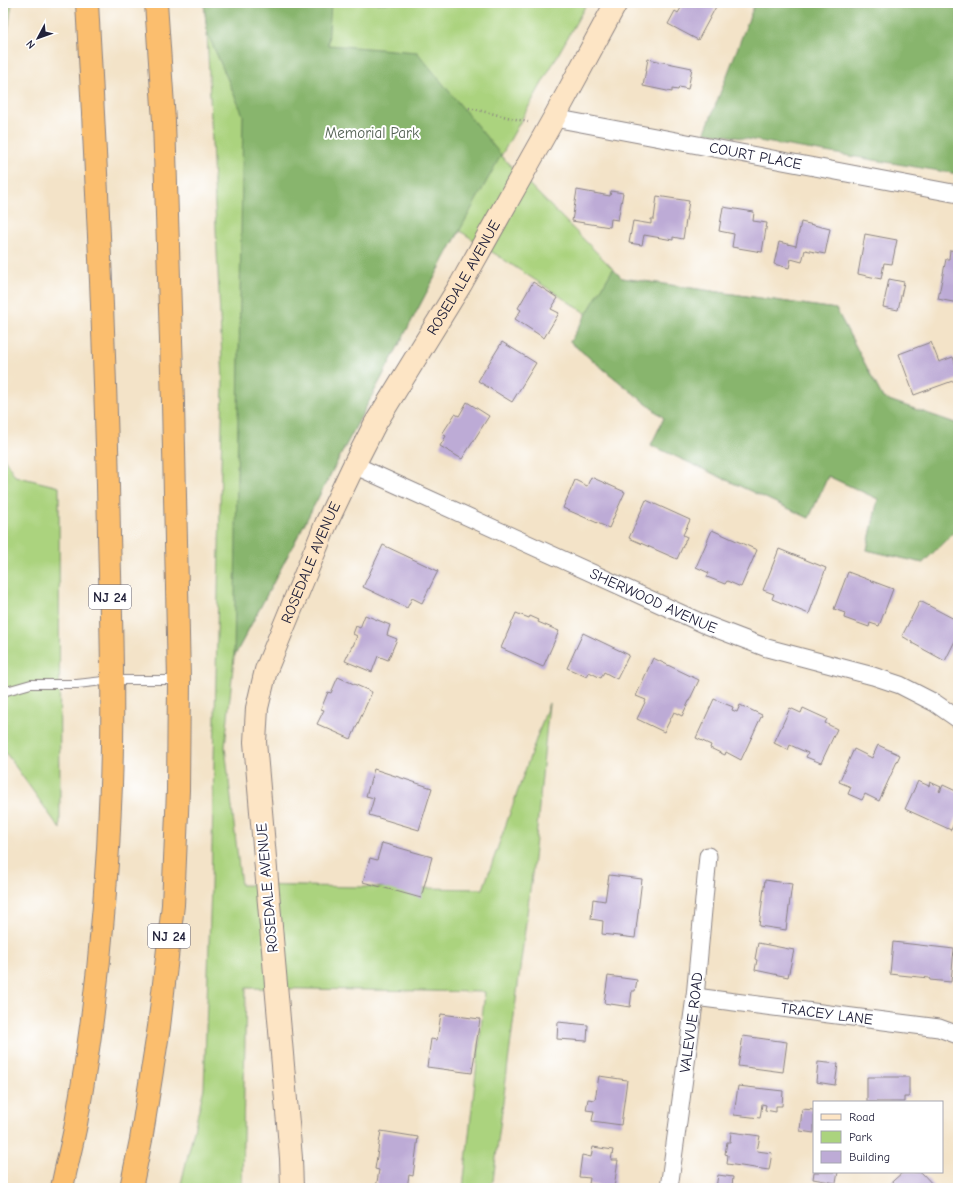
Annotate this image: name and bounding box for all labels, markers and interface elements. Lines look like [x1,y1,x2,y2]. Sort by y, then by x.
north arrow [18,18,58,58]
text: N [24,37,38,51]
park label: Memorial Park [325,124,420,142]
street label: COURT PLACE [708,138,803,173]
street label: ROSEDALE AVENUE [423,217,504,338]
street label: ROSEDALE AVENUE [277,499,344,626]
street label: SHERWOOD AVENUE [587,564,720,637]
road number: NJ 24 [89,585,131,609]
street label: ROSEDALE AVENUE [252,822,282,954]
road number: NJ 24 [148,924,190,948]
street label: VALEVUE ROAD [676,971,706,1074]
street label: TRACEY LANE [780,999,874,1029]
legend [813,1101,943,1173]
text: Road [849,1110,875,1124]
text: Park [849,1130,872,1144]
text: Building [849,1150,890,1164]

